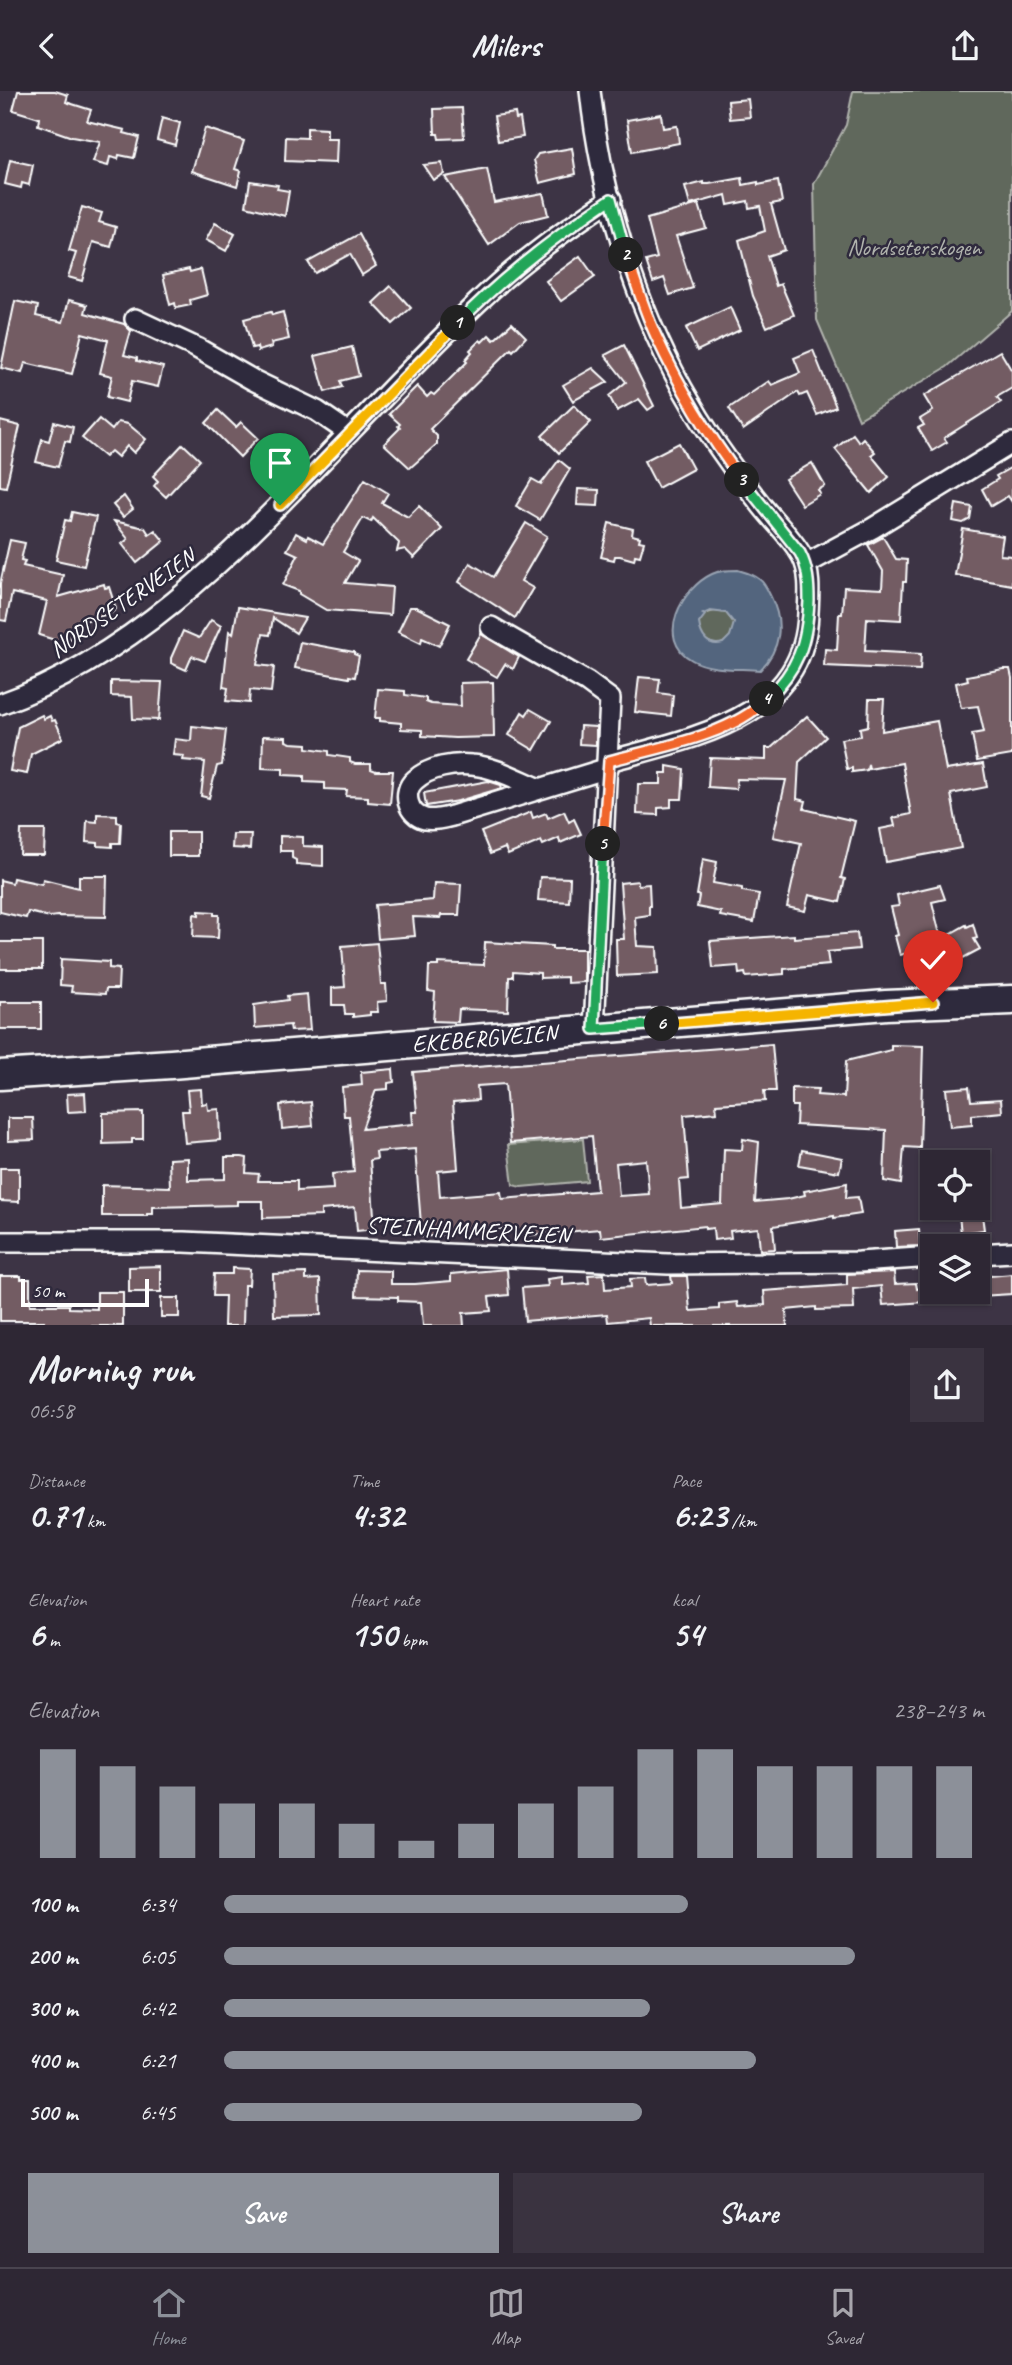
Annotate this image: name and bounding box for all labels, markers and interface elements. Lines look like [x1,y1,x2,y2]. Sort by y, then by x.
text: Milers [471,25,541,66]
icon: back [28,27,66,65]
icon: share [946,27,984,65]
park label: Nordseterskogen [847,232,982,262]
pin: 2 [608,237,644,273]
text: 2 [621,242,630,266]
pin: 1 [440,306,476,341]
text: 1 [453,310,462,334]
pin [250,433,310,505]
icon: arrive [261,444,299,482]
pin: 3 [724,463,760,497]
text: 3 [737,467,746,491]
street label: NORDSETERVEIEN [43,540,203,664]
pin: 4 [750,681,784,717]
text: 4 [762,686,771,710]
pin: 5 [586,827,620,861]
text: 5 [598,831,607,855]
pin [903,930,963,1002]
icon: check [914,941,952,979]
pin: 6 [644,1007,680,1041]
text: 6 [657,1011,666,1035]
street label: EKEBERGVEIEN [411,1017,562,1059]
map controls [920,1150,990,1304]
button: locate [920,1150,990,1220]
street label: STEINHAMMERVEIEN [365,1210,574,1250]
button: layers [920,1234,990,1304]
scale bar [21,1276,149,1308]
text: 50 m [32,1279,64,1303]
text: Morning run [28,1346,194,1393]
button: share [910,1348,984,1422]
text: 06:58 [28,1396,74,1425]
text: Distance [28,1469,85,1493]
text: Time [350,1469,379,1493]
text: Pace [672,1469,701,1493]
text: 0.71 [28,1493,82,1538]
text: 4:32 [350,1493,404,1538]
text: 6:23 [672,1493,727,1538]
text: km [82,1509,105,1533]
text: /km [727,1509,756,1533]
text: Elevation [28,1588,86,1612]
text: Heart rate [350,1588,419,1612]
text: kcal [672,1588,697,1612]
text: 6 [28,1612,45,1657]
text: 150 [350,1612,397,1657]
text: 54 [672,1612,703,1657]
text: m [45,1628,60,1652]
text: bpm [397,1628,427,1652]
text: Elevation [28,1696,99,1725]
text: 238–243 m [893,1696,984,1725]
text: 100 m [28,1890,78,1919]
text: 6:34 [140,1890,176,1919]
text: 200 m [28,1942,78,1971]
text: 6:05 [140,1942,176,1971]
text: 300 m [28,1994,78,2023]
text: 6:42 [140,1994,176,2023]
text: 400 m [28,2046,78,2075]
text: 6:21 [140,2046,176,2075]
text: 500 m [28,2098,77,2127]
text: 6:45 [140,2098,176,2127]
button: Save [28,2173,499,2253]
button: Share [513,2173,984,2253]
tab: Home [150,2284,188,2350]
tab: Map [487,2284,525,2350]
tab: Saved [824,2284,862,2350]

